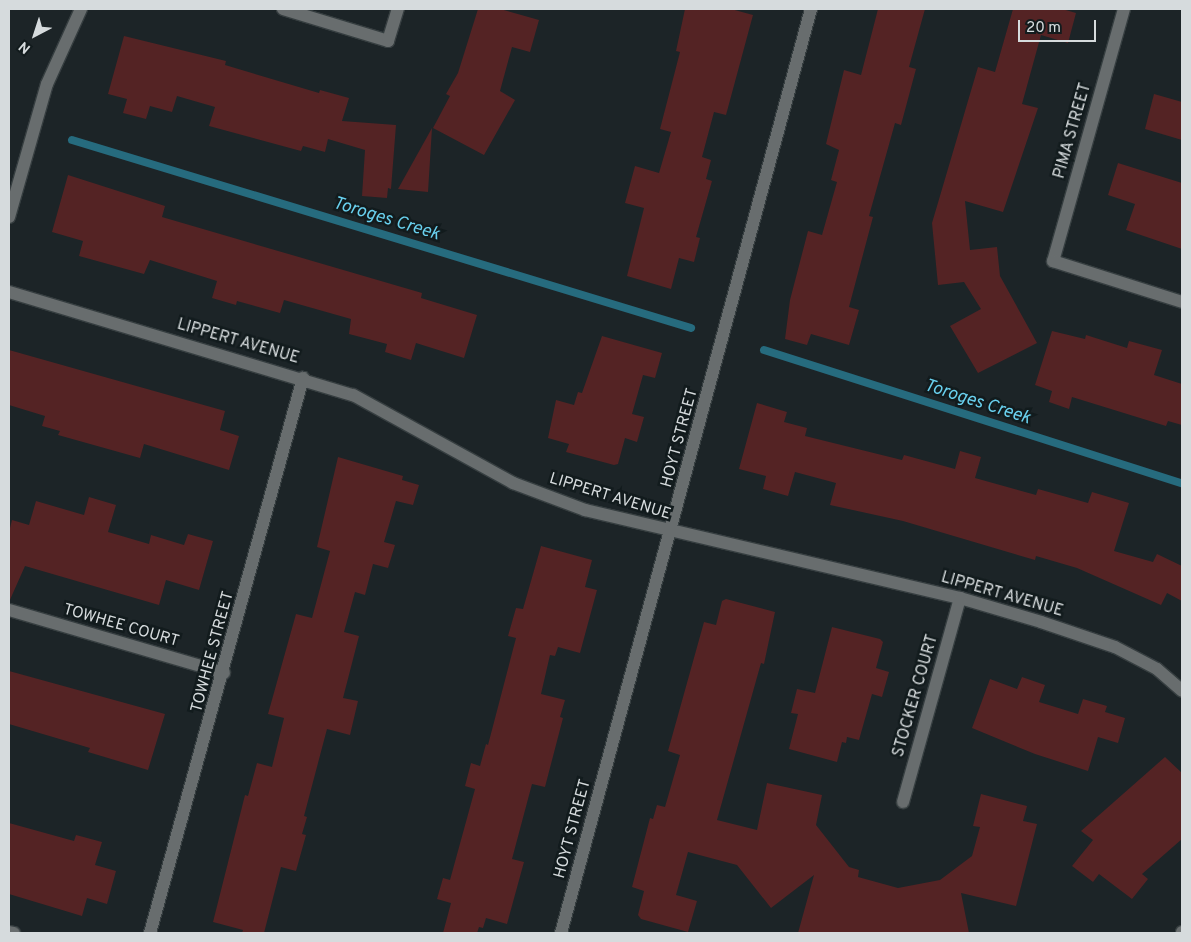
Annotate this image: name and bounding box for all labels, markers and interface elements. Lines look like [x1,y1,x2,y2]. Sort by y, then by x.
north arrow [10,10,60,60]
scale bar [1021,10,1098,42]
text: 20 m [1026,19,1061,38]
text: N [16,37,34,57]
street label: PIMA STREET [1050,81,1096,181]
water label: Toroges Creek [330,194,442,246]
street label: LIPPERT AVENUE [174,315,302,369]
water label: Toroges Creek [921,376,1033,430]
street label: HOYT STREET [657,386,703,490]
street label: LIPPERT AVENUE [546,469,674,525]
street label: LIPPERT AVENUE [938,568,1066,622]
street label: TOWHEE STREET [188,589,238,715]
street label: TOWHEE COURT [61,600,181,652]
street label: STOCKER COURT [889,633,943,759]
street label: HOYT STREET [550,777,596,881]

